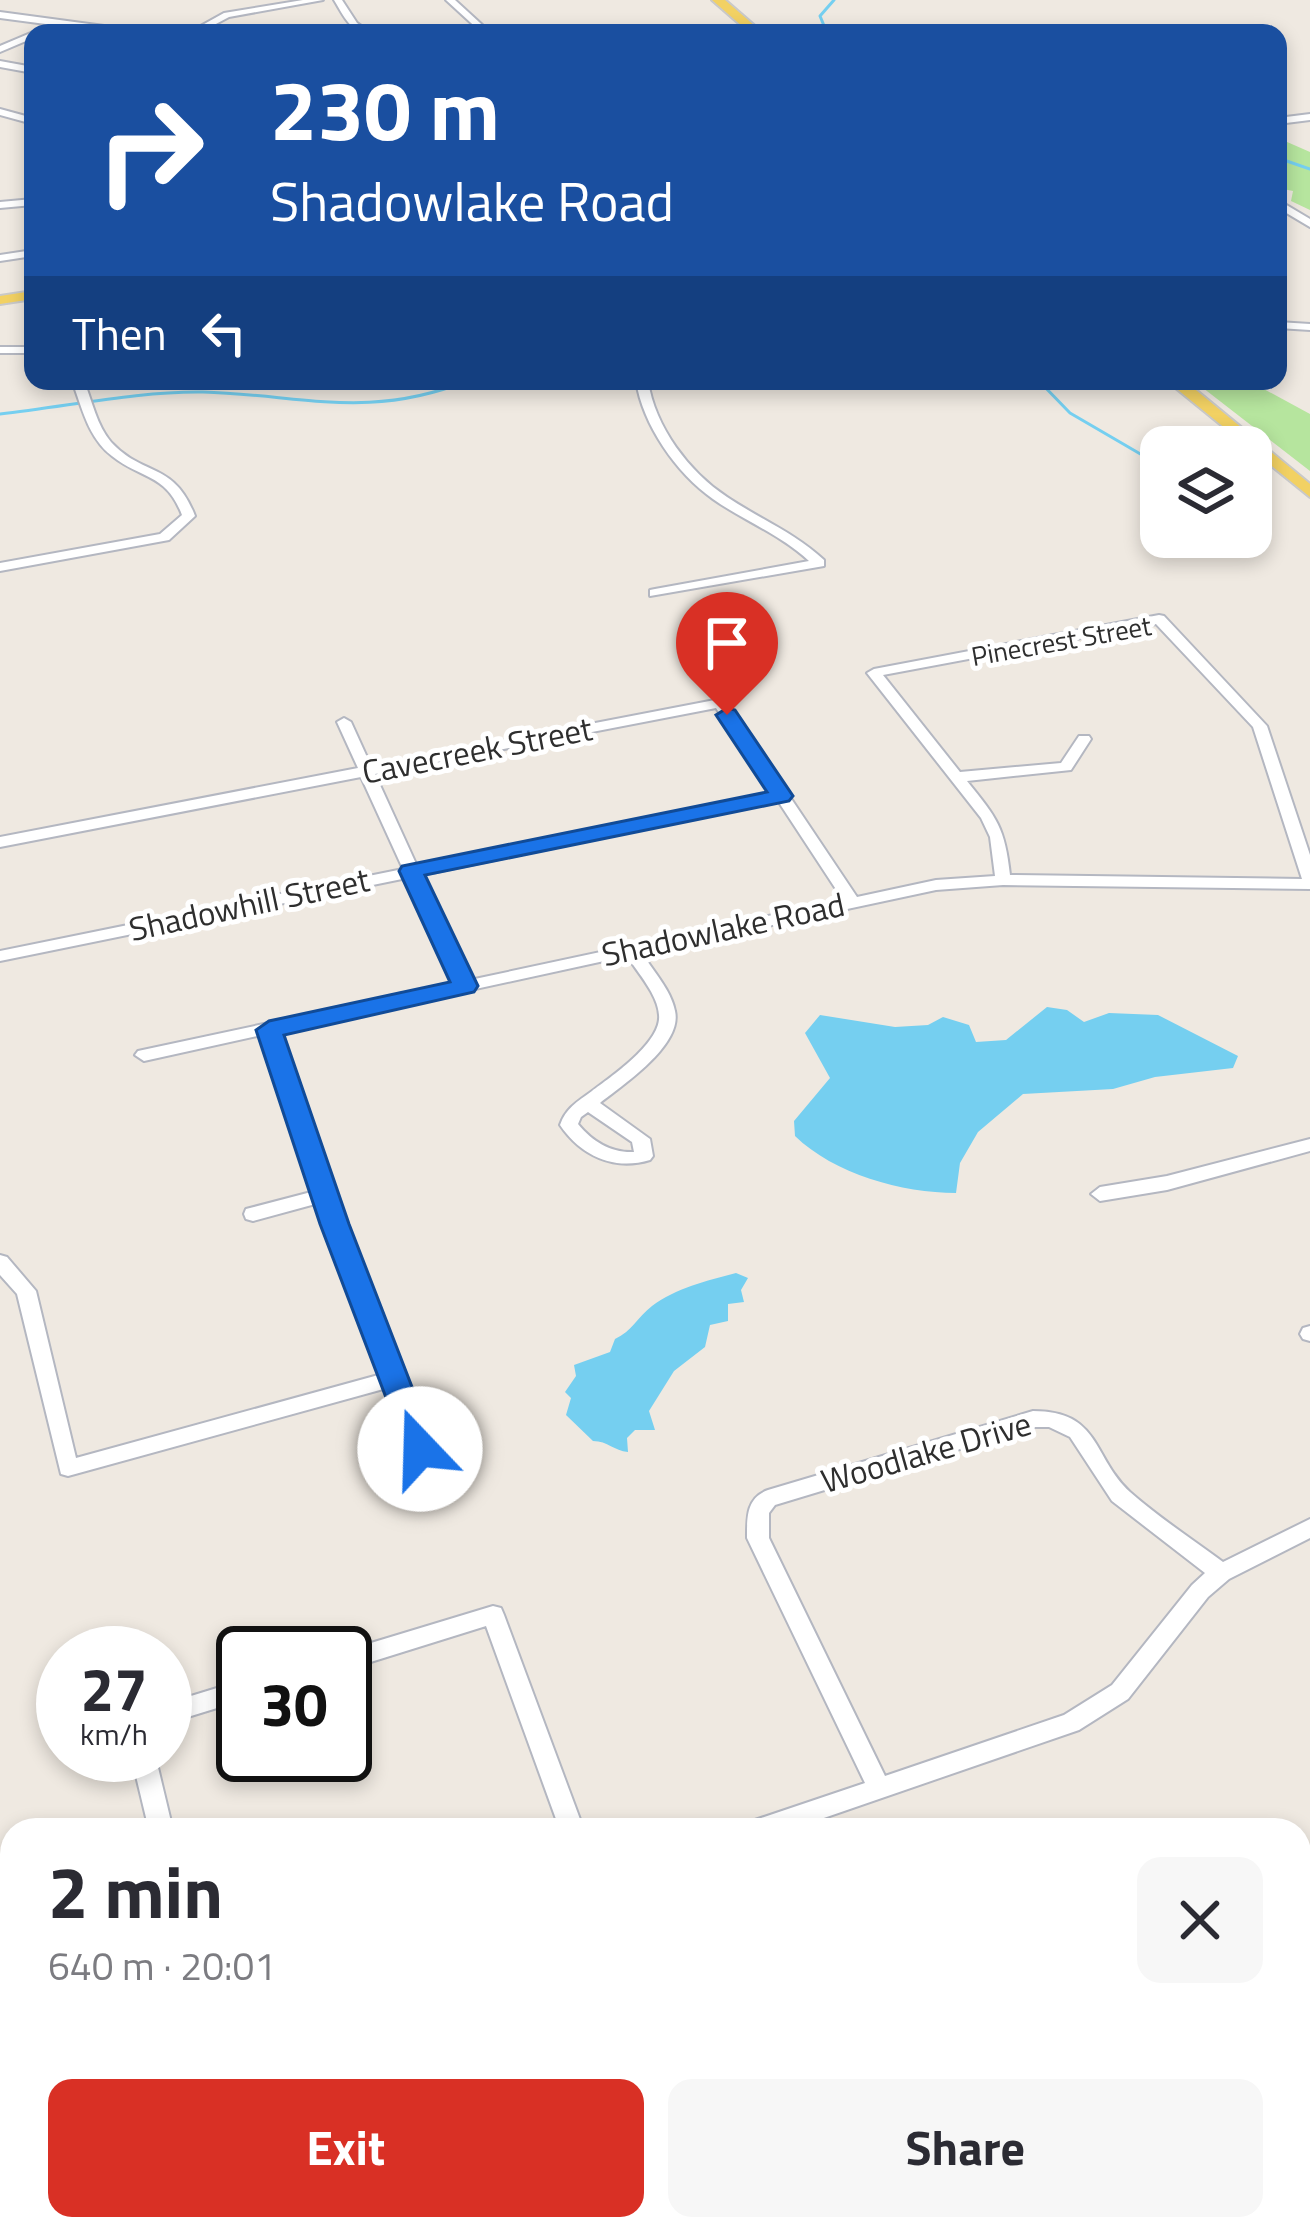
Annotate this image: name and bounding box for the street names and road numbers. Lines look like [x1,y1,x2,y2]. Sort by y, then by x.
street label: Pinecrest Street [968,604,1155,676]
street label: Cavecreek Street [358,703,597,797]
street label: Shadowhill Street [124,854,374,954]
street label: Shadowlake Road [597,879,849,979]
street label: Woodlake Drive [815,1398,1037,1506]

